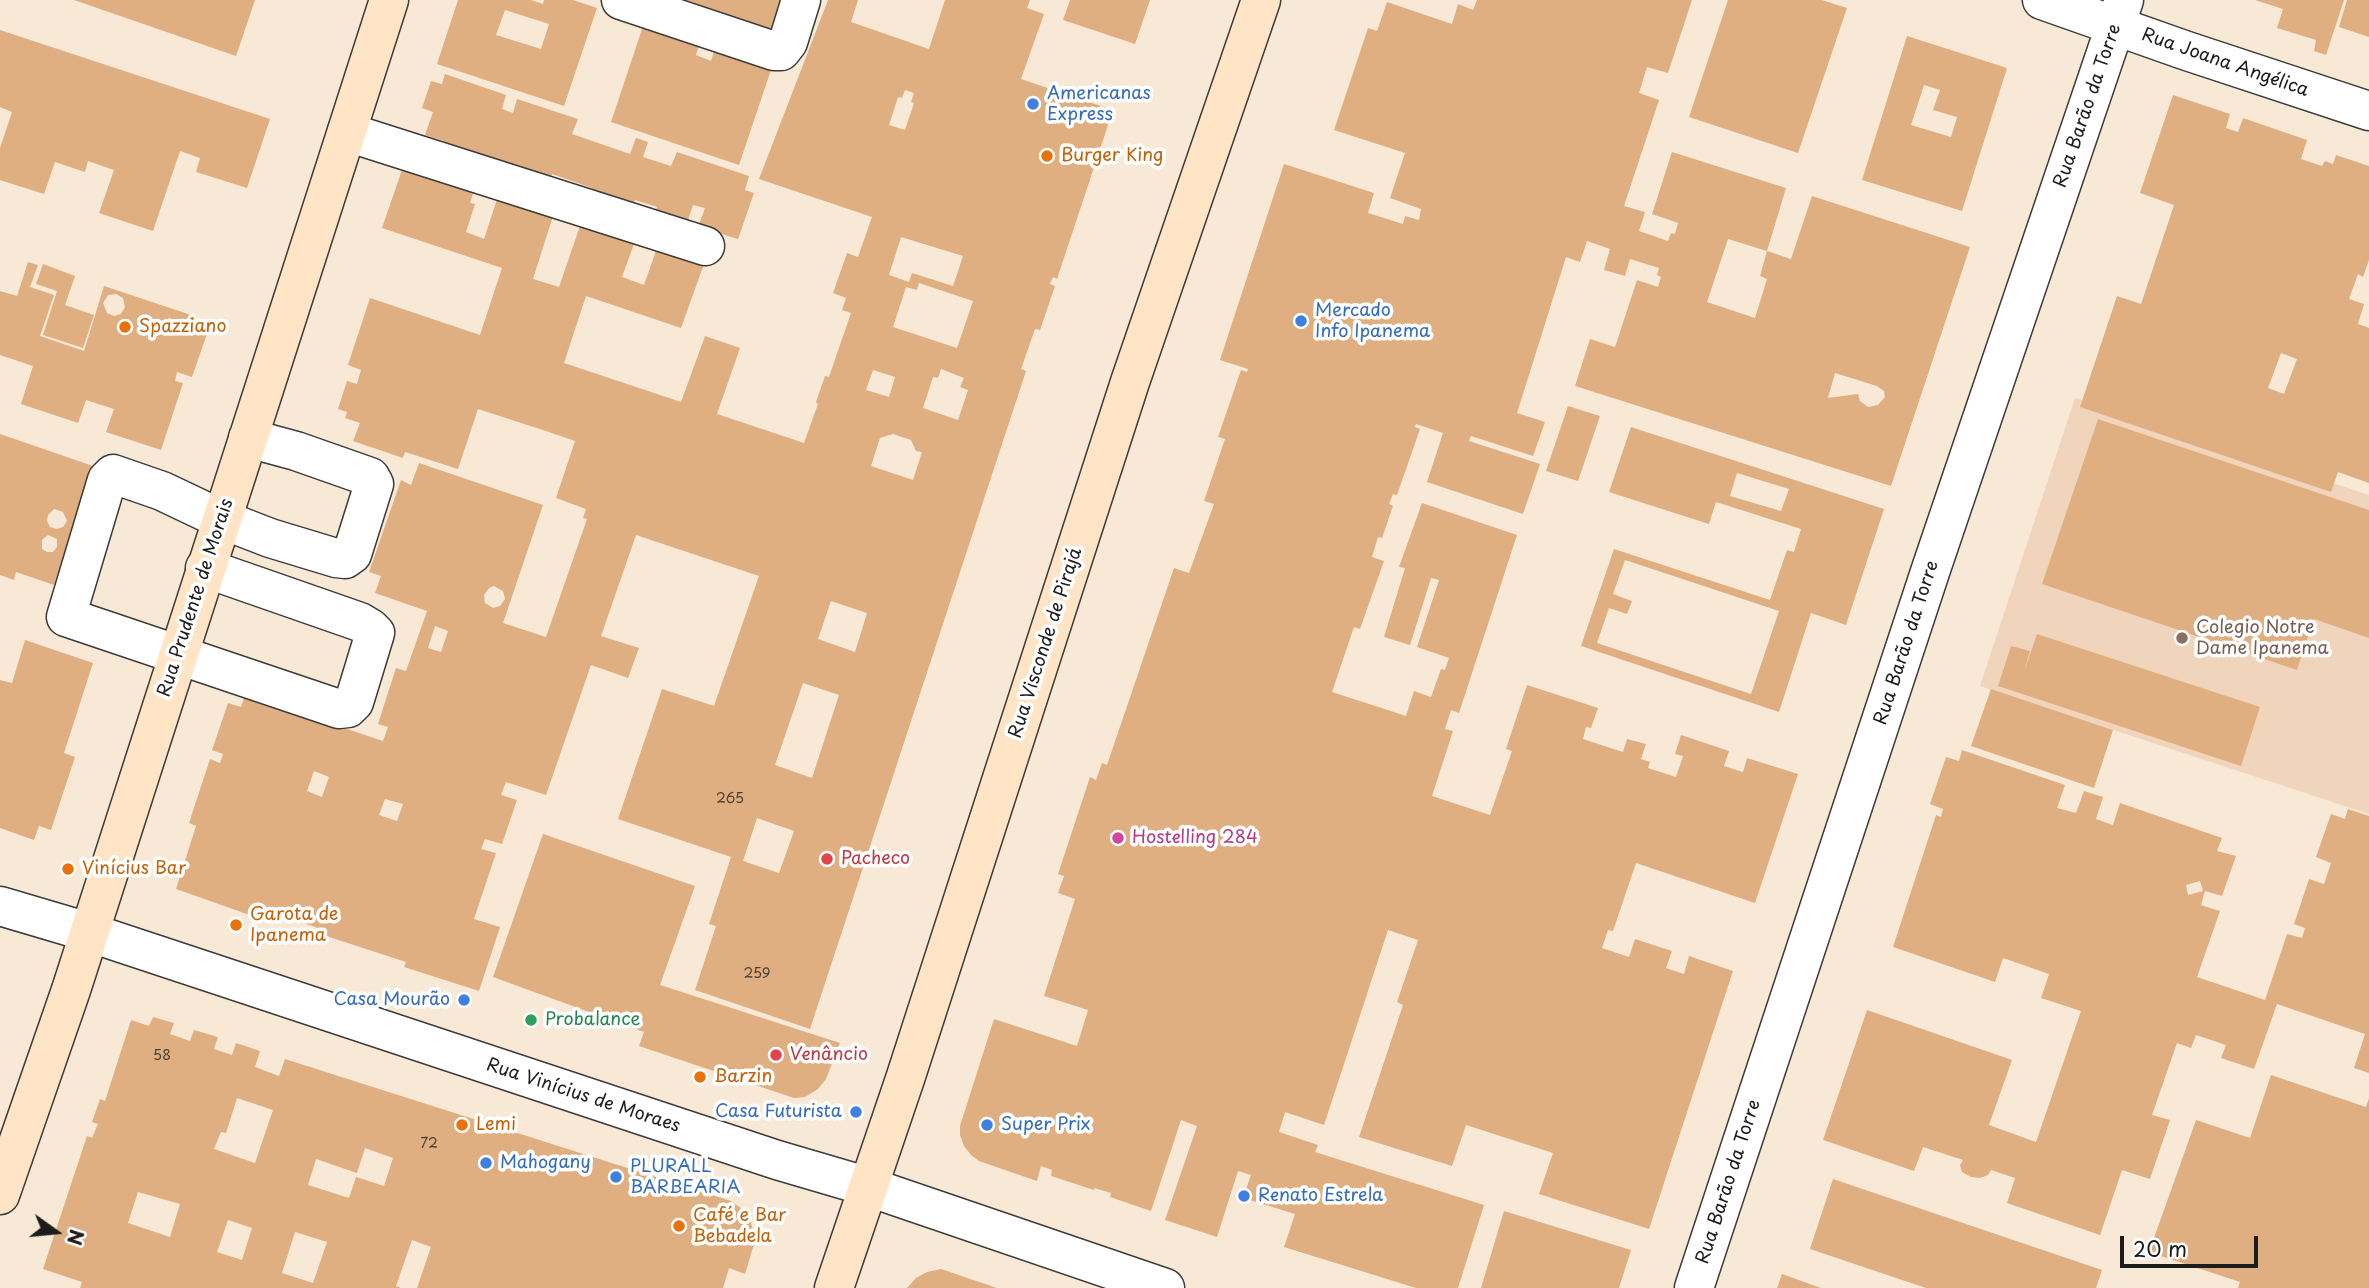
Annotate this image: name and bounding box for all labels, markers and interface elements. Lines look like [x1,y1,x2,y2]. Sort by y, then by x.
street label: Rua Barão da Torre [2050,21,2126,191]
street label: Rua Joana Angélica [2139,24,2311,102]
place label: Americanas Express [1047,83,1151,126]
marker: Americanas Express [1025,96,1041,112]
place label: Burger King [1061,145,1163,167]
marker: Burger King [1039,148,1055,164]
place label: Mercado Info Ipanema [1315,300,1430,342]
marker: Mercado Info Ipanema [1293,313,1309,329]
place label: Spazziano [139,316,226,338]
marker: Spazziano [117,319,133,335]
street label: Rua Prudente de Morais [154,496,238,700]
street label: Rua Visconde de Pirajá [1005,545,1087,741]
street label: Rua Barão da Torre [1870,558,1944,728]
place label: Colegio Notre Dame Ipanema [2196,617,2329,660]
marker: Colegio Notre Dame Ipanema [2174,630,2190,646]
house number: 265 [716,791,744,807]
place label: Hostelling 284 [1132,827,1258,849]
marker: Hostelling 284 [1110,830,1126,846]
place label: Pacheco [841,848,910,870]
marker: Pacheco [819,851,835,867]
place label: Vinícius Bar [82,858,186,880]
marker: Vinícius Bar [60,861,76,877]
place label: Garota de Ipanema [250,904,338,946]
marker: Garota de Ipanema [228,917,244,933]
house number: 259 [743,966,771,982]
place label: Casa Mourão [334,989,450,1011]
marker: Casa Mourão [456,992,472,1008]
place label: Probalance [545,1009,640,1031]
marker: Probalance [523,1012,539,1028]
place label: Venâncio [790,1044,868,1066]
marker: Venâncio [768,1047,784,1063]
house number: 58 [153,1048,171,1064]
street label: Rua Vinícius de Moraes [483,1054,683,1138]
place label: Barzin [714,1066,772,1088]
marker: Barzin [692,1069,708,1085]
street label: Rua Barão da Torre [1692,1097,1766,1267]
place label: Casa Futurista [715,1101,842,1123]
marker: Casa Futurista [848,1104,864,1120]
place label: Lemi [476,1114,516,1136]
place label: Super Prix [1001,1114,1090,1136]
marker: Lemi [454,1117,470,1133]
marker: Super Prix [979,1117,995,1133]
house number: 72 [420,1136,438,1152]
place label: Mahogany [500,1152,591,1174]
marker: Mahogany [478,1155,494,1171]
place label: PLURALL BARBEARIA [630,1156,740,1198]
marker: PLURALL BARBEARIA [608,1169,624,1185]
place label: Renato Estrela [1258,1185,1383,1207]
marker: Renato Estrela [1236,1188,1252,1204]
north arrow [21,1197,91,1267]
place label: Café e Bar Bebadela [693,1205,786,1248]
marker: Café e Bar Bebadela [671,1218,687,1234]
scale bar [2124,1222,2262,1266]
text: N [61,1227,92,1248]
text: 20 m [2133,1232,2187,1264]

